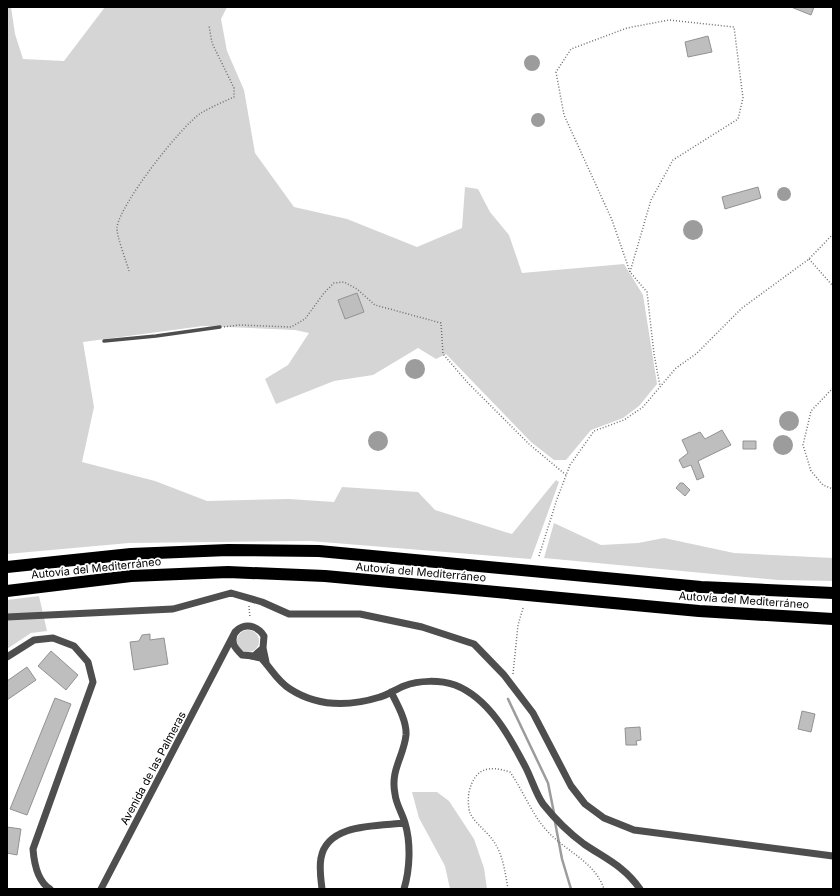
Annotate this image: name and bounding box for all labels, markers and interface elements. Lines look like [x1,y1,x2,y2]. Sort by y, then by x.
street label: Autovía del Mediterráneo [30,554,162,582]
street label: Autovía del Mediterráneo [355,559,487,585]
street label: Autovía del Mediterráneo [678,588,810,612]
street label: Avenida de las Palmeras [117,709,189,827]

